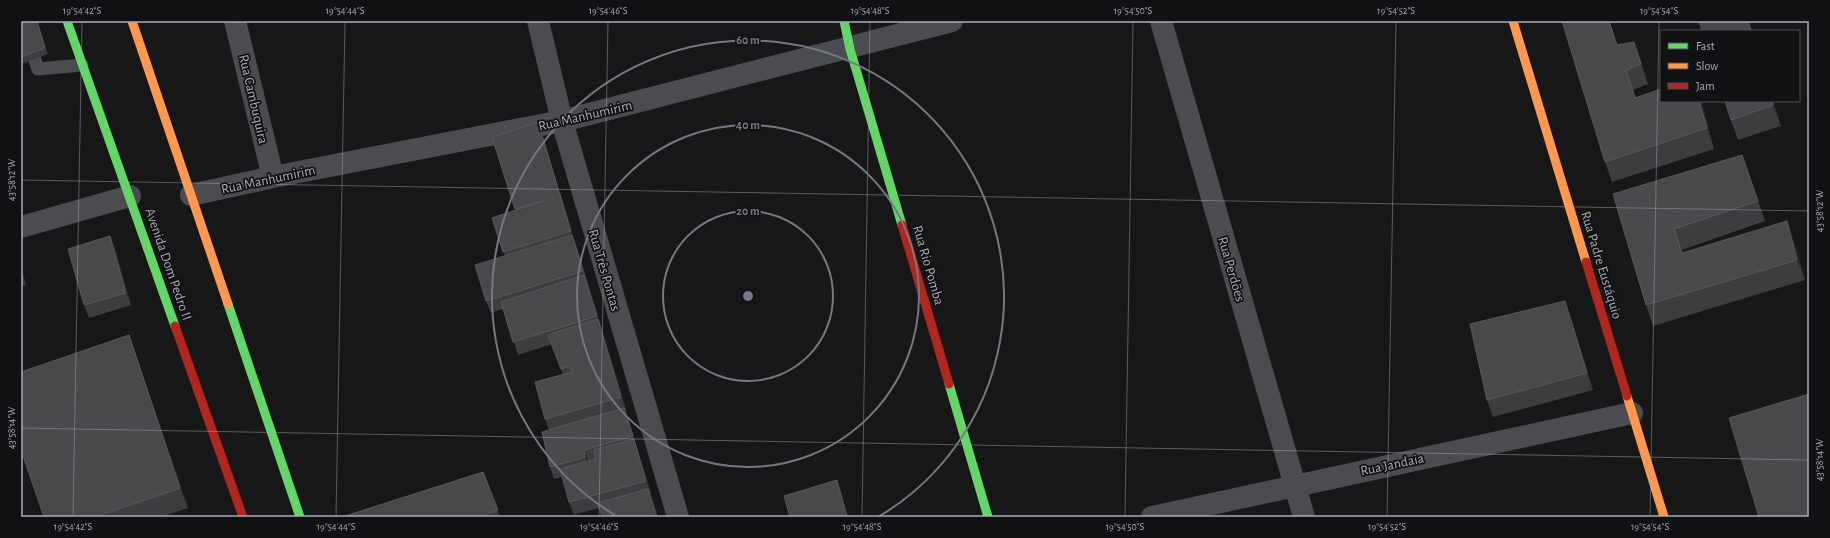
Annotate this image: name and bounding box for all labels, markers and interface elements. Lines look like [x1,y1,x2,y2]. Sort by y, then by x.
text: 19°54'42"S [63,6,102,16]
text: 19°54'44"S [326,6,365,16]
text: 19°54'46"S [589,6,628,16]
text: 19°54'48"S [851,6,890,16]
text: 19°54'50"S [1114,6,1153,16]
text: 19°54'52"S [1377,6,1415,16]
text: 19°54'54"S [1640,6,1678,16]
legend [1660,30,1800,102]
text: 60 m [736,34,760,46]
text: Fast [1696,40,1715,52]
street label: Rua Cambuquira [236,53,270,146]
text: Slow [1696,60,1718,72]
text: Jam [1696,80,1715,92]
street label: Rua Manhumirim [537,98,633,134]
text: 40 m [736,119,760,131]
text: 43°58'12"W [7,159,17,201]
street label: Rua Manhumirim [220,163,317,197]
text: 43°58'12"W [1815,190,1825,232]
text: 20 m [736,205,760,217]
street label: Avenida Dom Pedro II [142,206,194,322]
street label: Rua Padre Eustáquio [1578,210,1624,321]
street label: Rua Rio Pomba [910,224,946,307]
street label: Rua Três Pontas [586,228,622,313]
street label: Rua Perdões [1215,235,1247,303]
centre of rings [741,289,755,303]
text: 43°58'14"W [7,407,17,449]
text: 43°58'14"W [1815,439,1825,481]
street label: Rua Jandaia [1359,451,1426,479]
text: 19°54'42"S [54,522,93,532]
text: 19°54'44"S [317,522,356,532]
text: 19°54'46"S [580,522,619,532]
text: 19°54'48"S [843,522,882,532]
text: 19°54'50"S [1106,522,1145,532]
text: 19°54'52"S [1368,522,1406,532]
text: 19°54'54"S [1631,522,1669,532]

